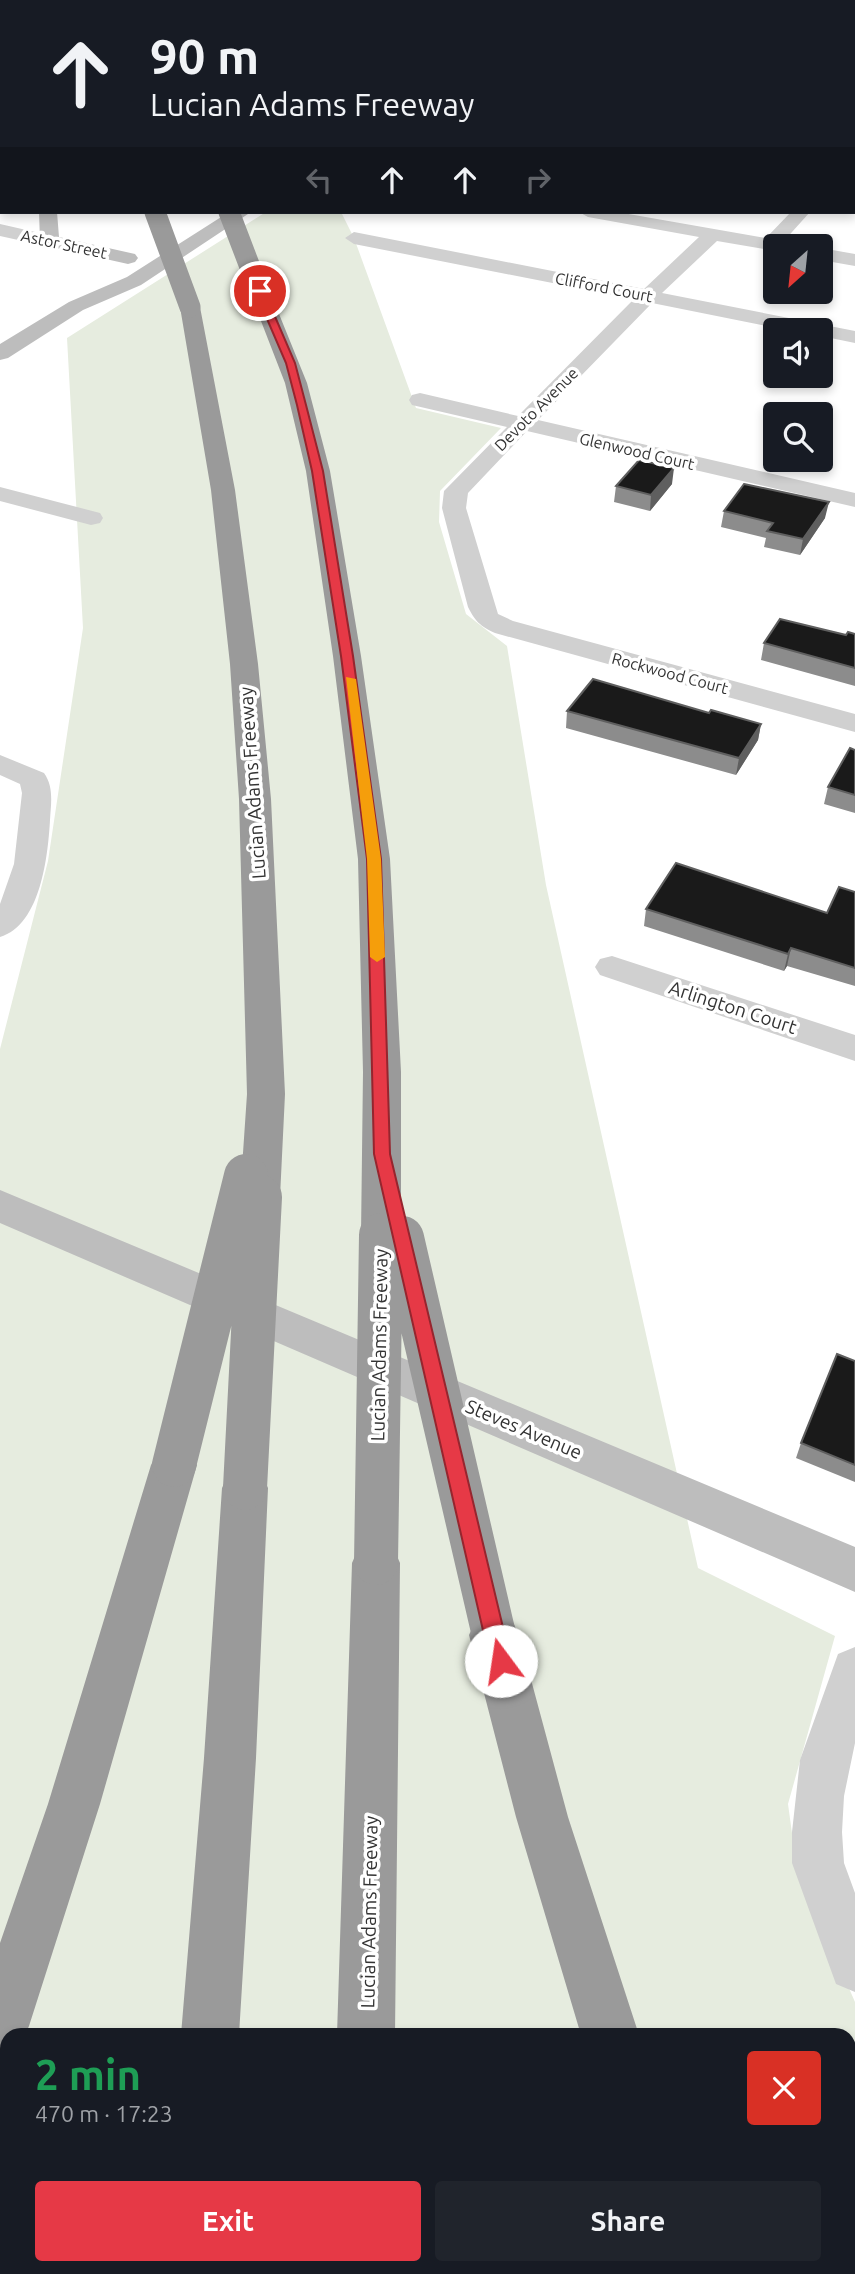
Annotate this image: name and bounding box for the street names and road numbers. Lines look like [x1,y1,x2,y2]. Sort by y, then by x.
street label: Astor Street [19,226,109,262]
street label: Clifford Court [554,269,655,305]
street label: Devoto Avenue [491,364,581,454]
street label: Glenwood Court [578,429,697,473]
street label: Rockwood Court [610,649,731,697]
street label: Lucian Adams Freeway [234,686,270,880]
street label: Arlington Court [666,976,800,1038]
street label: Lucian Adams Freeway [366,1249,392,1441]
street label: Steves Avenue [463,1395,585,1463]
street label: Lucian Adams Freeway [356,1816,382,2008]

